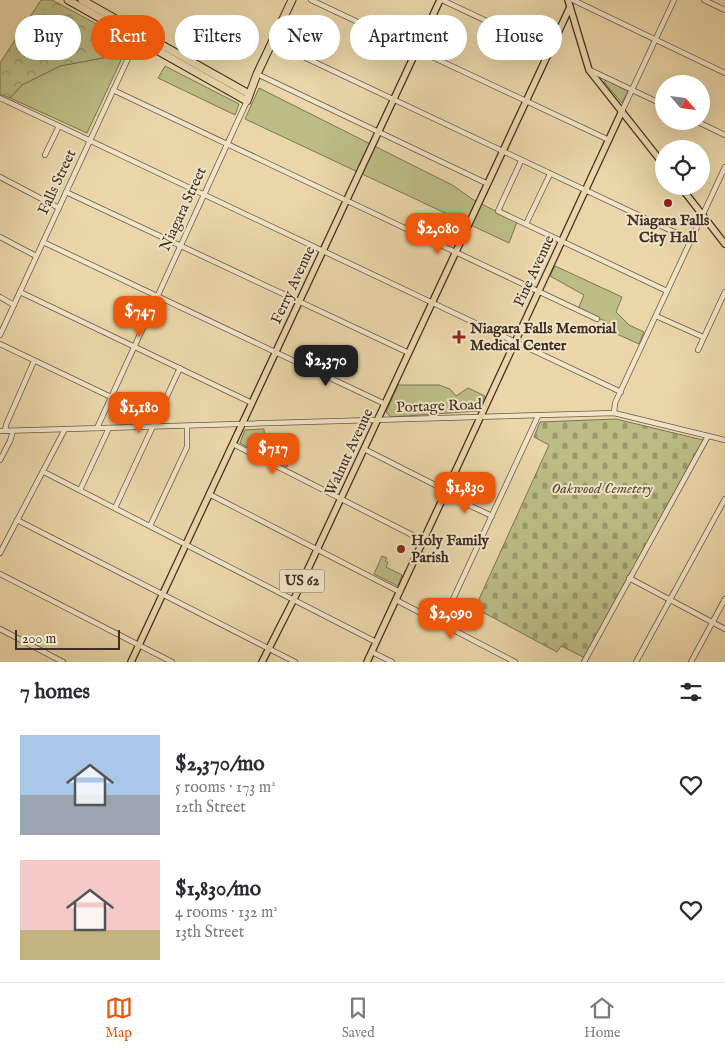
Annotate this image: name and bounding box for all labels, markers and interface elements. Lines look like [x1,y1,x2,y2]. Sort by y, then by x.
chip: Buy [15,15,81,60]
chip: Rent [91,15,165,60]
chip: Filters [175,15,259,60]
chip: New [269,15,340,60]
chip: Apartment [350,15,467,60]
chip: House [477,15,562,60]
north arrow [655,75,710,130]
map controls [655,75,710,195]
button: locate [655,140,710,195]
street label: Falls Street [34,146,80,218]
street label: Niagara Street [155,164,211,254]
marker: Niagara Falls City Hall [662,197,674,209]
place label: Niagara Falls City Hall [626,211,710,247]
pin: $2,080 [397,212,479,255]
text: $2,080 [417,219,459,239]
street label: Pine Avenue [509,232,559,310]
street label: Ferry Avenue [267,243,319,327]
pin: $747 [110,296,170,338]
text: $747 [124,302,156,322]
place label: Niagara Falls Memorial Medical Center [469,319,617,355]
marker: Niagara Falls Memorial Medical Center [452,330,466,344]
pin: $2,370 [285,344,367,387]
text: $2,370 [305,351,347,371]
pin: $1,180 [98,392,180,434]
street label: Portage Road [396,395,483,417]
text: $1,180 [119,398,159,418]
street label: Walnut Avenue [321,405,377,499]
pin: $717 [243,432,303,475]
text: $717 [258,439,288,459]
pin: $1,830 [424,472,506,514]
text: $1,830 [445,478,485,498]
park label: Oakwood Cemetery [551,479,653,498]
place label: Holy Family Parish [411,531,490,567]
marker: Holy Family Parish [395,543,407,555]
road number: US 62 [280,570,324,592]
pin: $2,090 [410,598,492,640]
text: $2,090 [429,604,473,624]
scale bar [15,627,120,650]
text: 200 m [22,630,56,648]
icon: filters [677,678,705,706]
text: 7 homes [20,679,90,706]
text: $2,370/mo [175,751,265,778]
icon: home [60,755,120,815]
icon: heart [677,771,705,799]
text: 5 rooms · 173 m² [175,778,276,798]
text: 12th Street [175,798,246,818]
text: $1,830/mo [175,876,261,903]
icon: home [60,880,120,940]
icon: heart [677,896,705,924]
text: 4 rooms · 132 m² [175,903,278,923]
text: 13th Street [175,923,244,943]
tab: Map [105,994,133,1042]
tab: Saved [342,994,375,1042]
tab: Home [584,994,620,1042]

